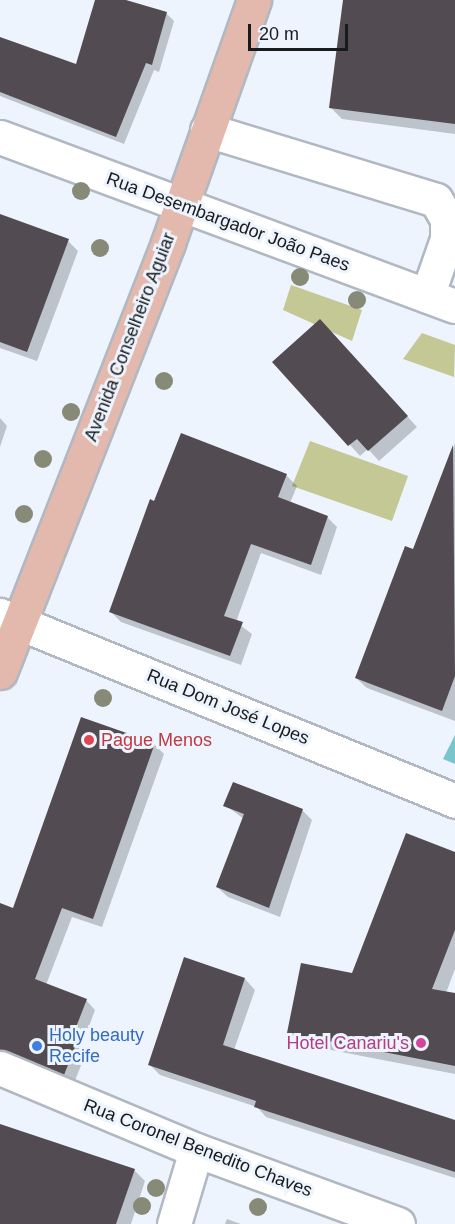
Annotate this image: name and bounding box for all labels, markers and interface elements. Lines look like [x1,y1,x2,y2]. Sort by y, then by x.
scale bar [251,12,352,50]
text: 20 m [259,24,299,44]
street label: Rua Desembargador João Paes [103,168,353,276]
street label: Avenida Conselheiro Aguiar [80,229,180,445]
street label: Rua Dom José Lopes [144,665,312,749]
place label: Pague Menos [101,729,212,751]
marker: Pague Menos [82,733,96,747]
place label: Holy beauty Recife [49,1025,144,1068]
place label: Hotel Canariu's [287,1032,409,1054]
marker: Hotel Canariu's [414,1036,428,1050]
marker: Holy beauty Recife [30,1039,44,1053]
street label: Rua Coronel Benedito Chaves [81,1094,315,1202]

